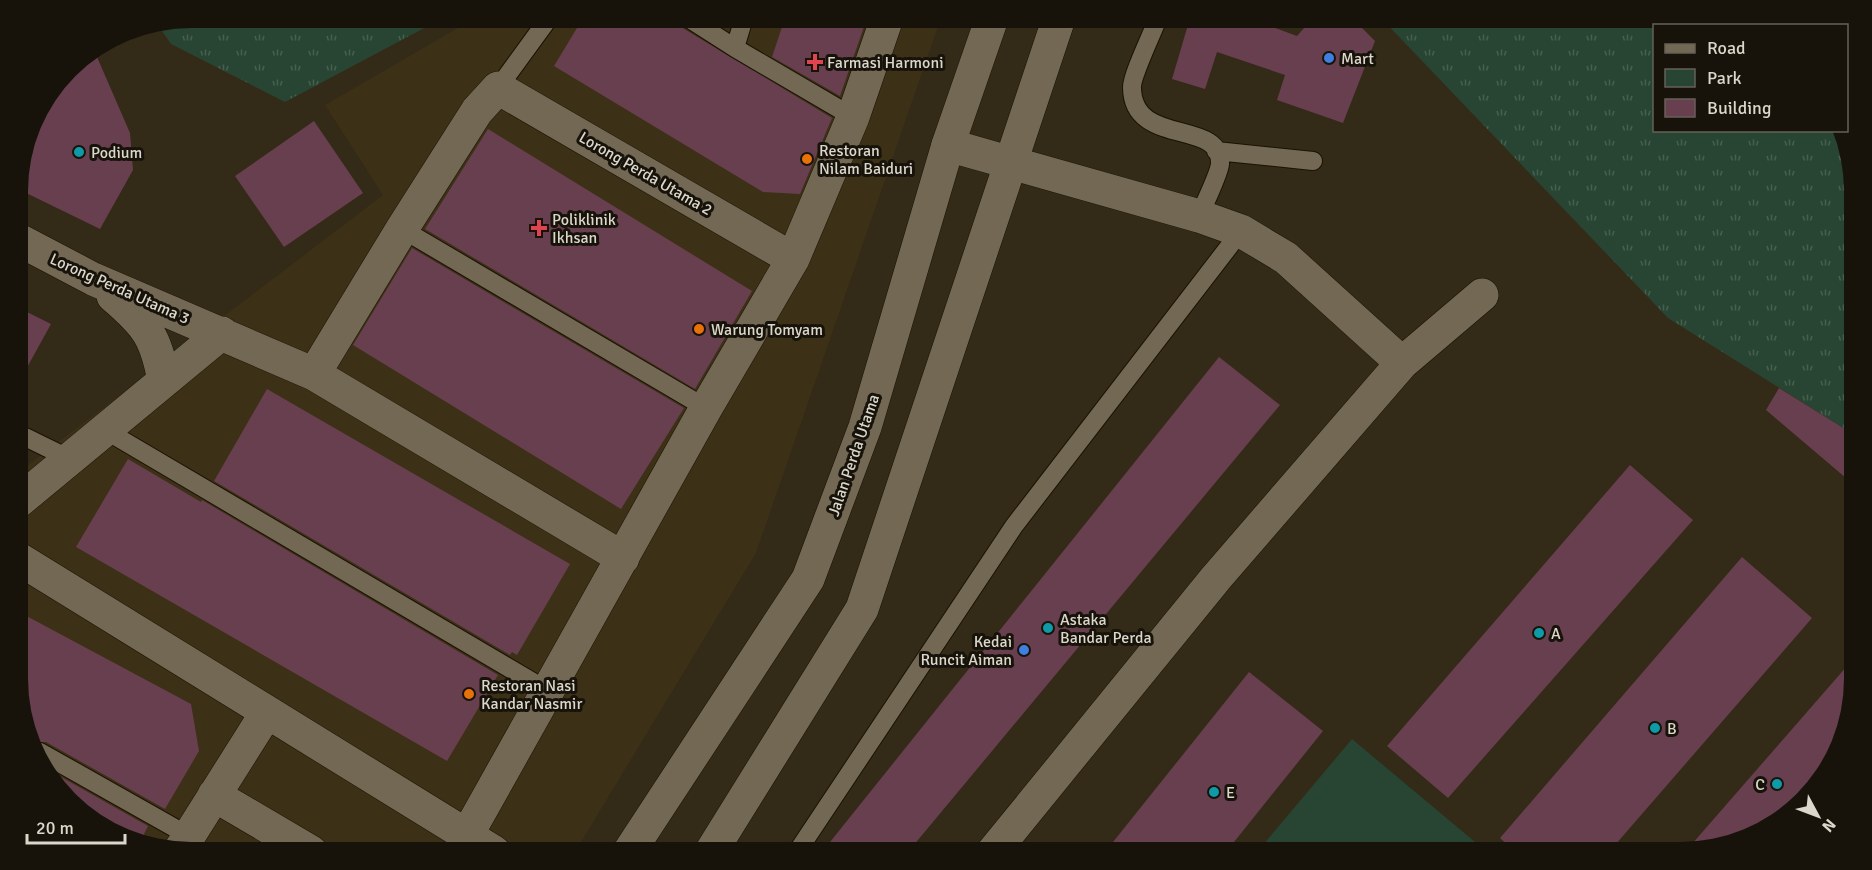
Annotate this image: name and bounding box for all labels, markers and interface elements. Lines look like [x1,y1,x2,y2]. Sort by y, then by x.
legend [1653,24,1848,132]
text: Road [1707,37,1746,59]
place label: Mart [1341,49,1374,69]
marker: Mart [1322,51,1336,65]
place label: Farmasi Harmoni [827,53,944,73]
marker: Farmasi Harmoni [808,55,822,69]
text: Park [1707,67,1742,89]
text: Building [1707,97,1771,119]
street label: Lorong Perda Utama 2 [575,128,716,220]
place label: Restoran Nilam Baiduri [819,141,913,179]
place label: Podium [91,143,142,163]
marker: Podium [72,145,86,159]
marker: Restoran Nilam Baiduri [800,152,814,166]
place label: Poliklinik Ikhsan [552,210,616,248]
marker: Poliklinik Ikhsan [530,219,548,237]
street label: Lorong Perda Utama 3 [47,249,193,329]
place label: Warung Tomyam [711,320,823,340]
marker: Warung Tomyam [692,322,706,336]
street label: Jalan Perda Utama [824,392,884,519]
place label: Astaka Bandar Perda [1060,610,1152,648]
marker: Astaka Bandar Perda [1041,621,1055,635]
place label: A [1551,624,1561,644]
marker: A [1532,626,1546,640]
place label: Kedai Runcit Aiman [920,632,1012,670]
marker: Kedai Runcit Aiman [1017,643,1031,657]
place label: Restoran Nasi Kandar Nasmir [481,676,582,714]
marker: Restoran Nasi Kandar Nasmir [462,687,476,701]
place label: B [1667,719,1677,739]
marker: B [1648,721,1662,735]
place label: C [1755,775,1765,795]
marker: C [1770,777,1784,791]
place label: E [1226,783,1235,803]
marker: E [1207,785,1221,799]
north arrow [1788,786,1848,846]
scale bar [27,807,124,845]
text: N [1817,814,1840,836]
text: 20 m [36,817,74,839]

